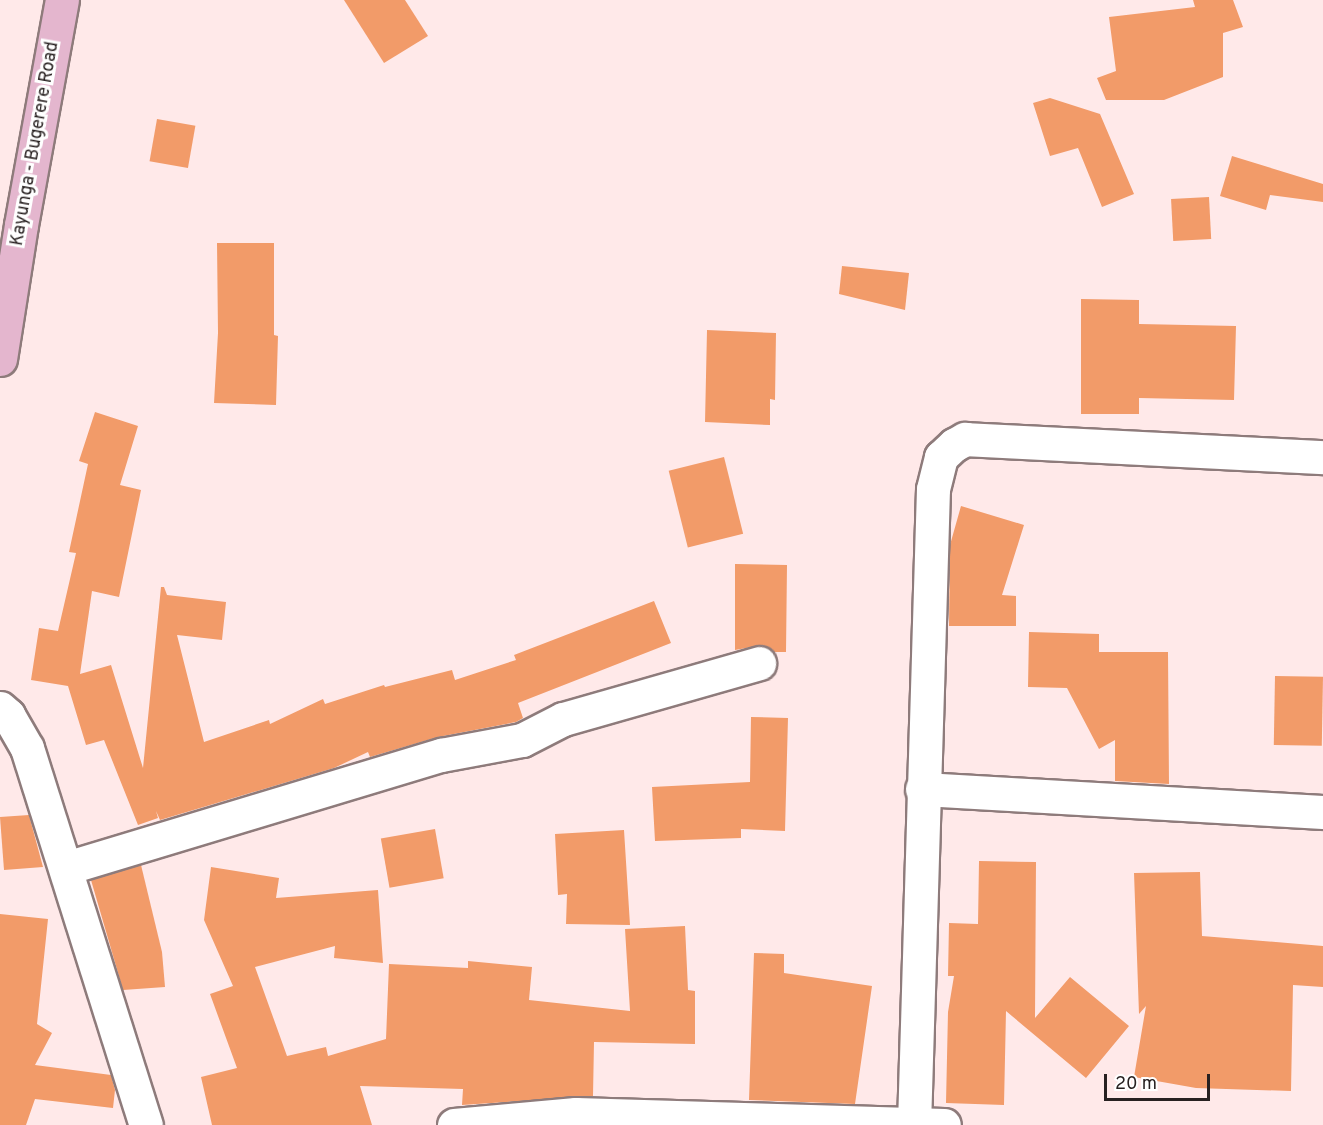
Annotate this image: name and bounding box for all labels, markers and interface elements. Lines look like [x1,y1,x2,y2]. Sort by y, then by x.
street label: Kayunga - Bugerere Road [7,40,65,248]
scale bar [1107,1062,1214,1100]
text: 20 m [1115,1073,1157,1096]

